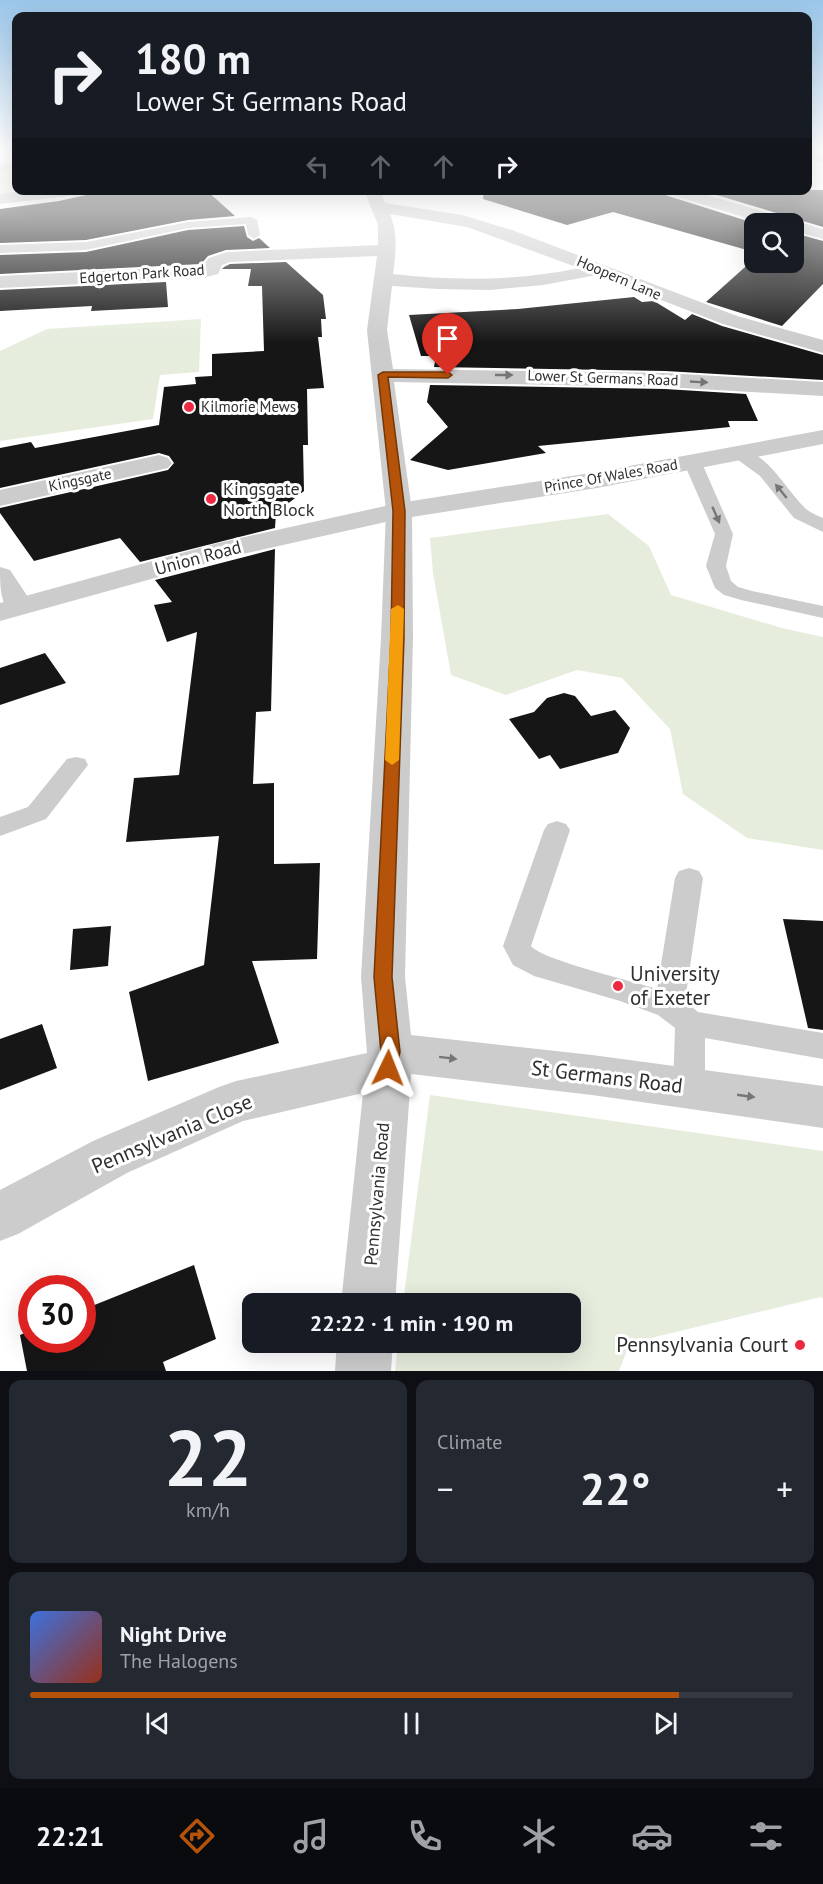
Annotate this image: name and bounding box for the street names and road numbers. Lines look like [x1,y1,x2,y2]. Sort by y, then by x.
street label: Hoopern Lane [574,251,664,304]
street label: Edgerton Park Road [79,260,205,287]
street label: Lower St Germans Road [527,365,679,390]
street label: Prince Of Wales Road [543,454,679,497]
street label: Kingsgate [47,464,113,495]
street label: Union Road [152,535,244,580]
street label: St Germans Road [530,1054,684,1099]
street label: Pennsylvania Close [87,1088,256,1180]
street label: Pennsylvania Road [359,1121,394,1266]

